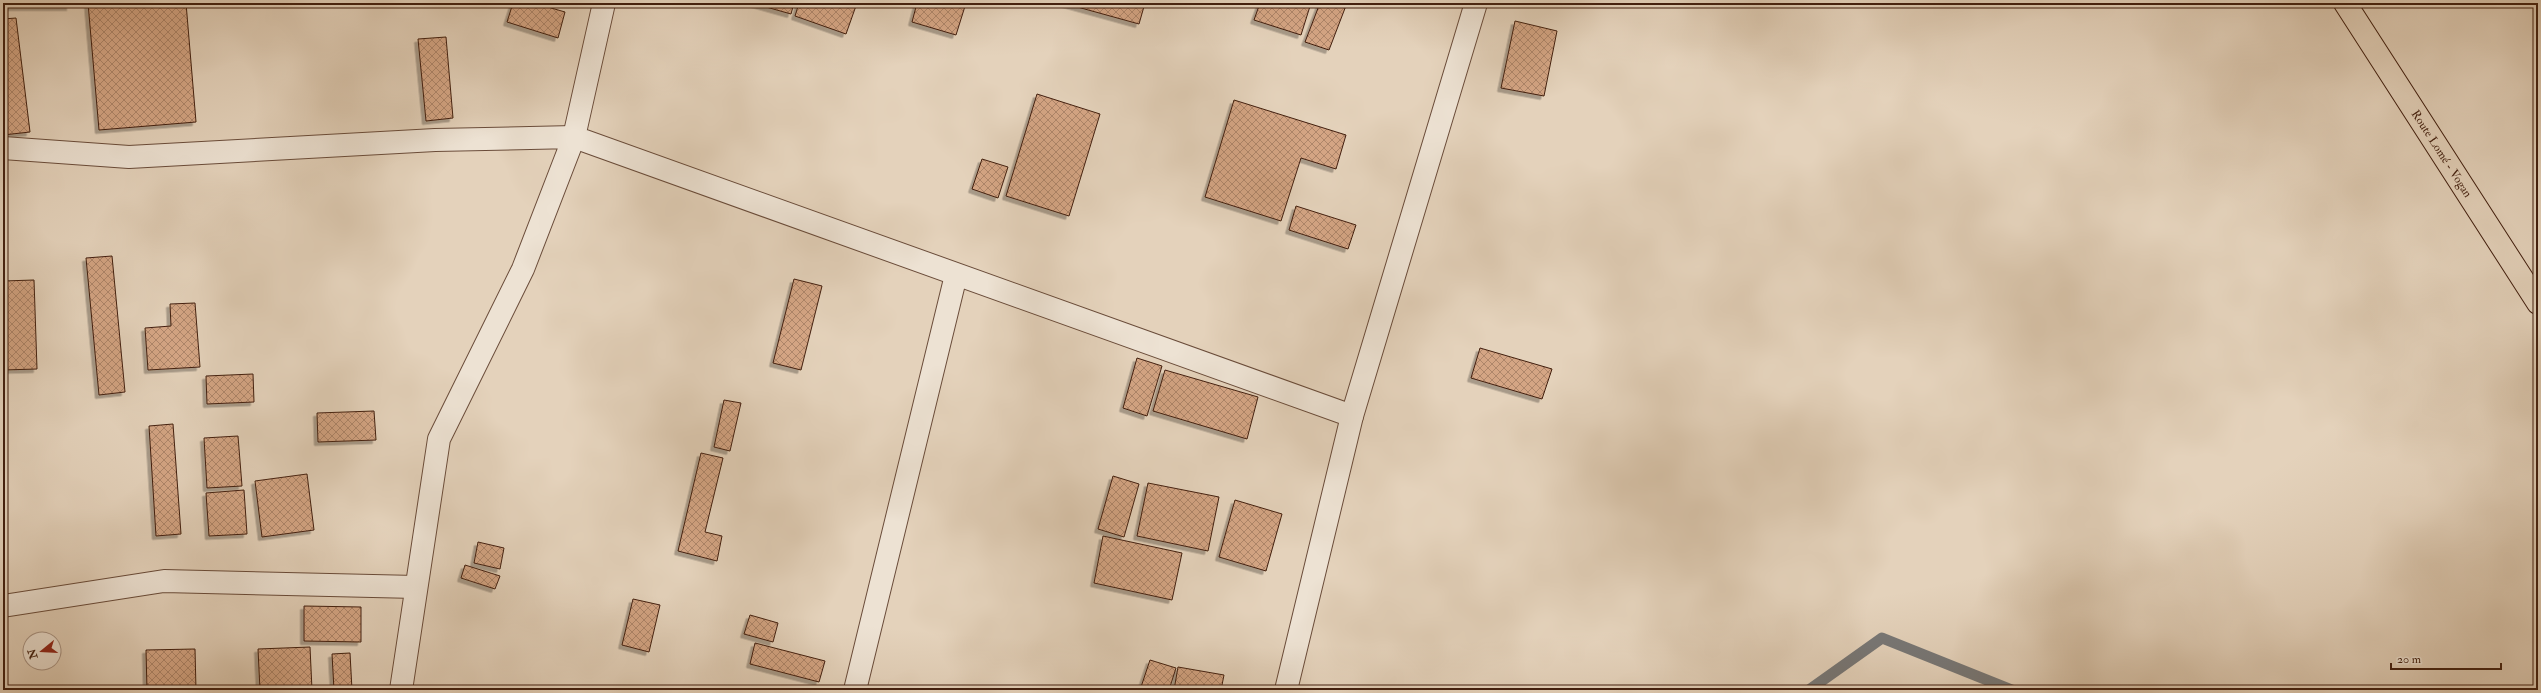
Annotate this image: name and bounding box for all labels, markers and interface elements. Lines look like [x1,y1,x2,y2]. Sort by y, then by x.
street label: Route Lomé - Vogan [2408,107,2475,200]
north arrow [22,631,62,671]
scale bar [2391,645,2501,671]
text: N [25,646,41,662]
text: 20 m [2397,652,2422,667]

